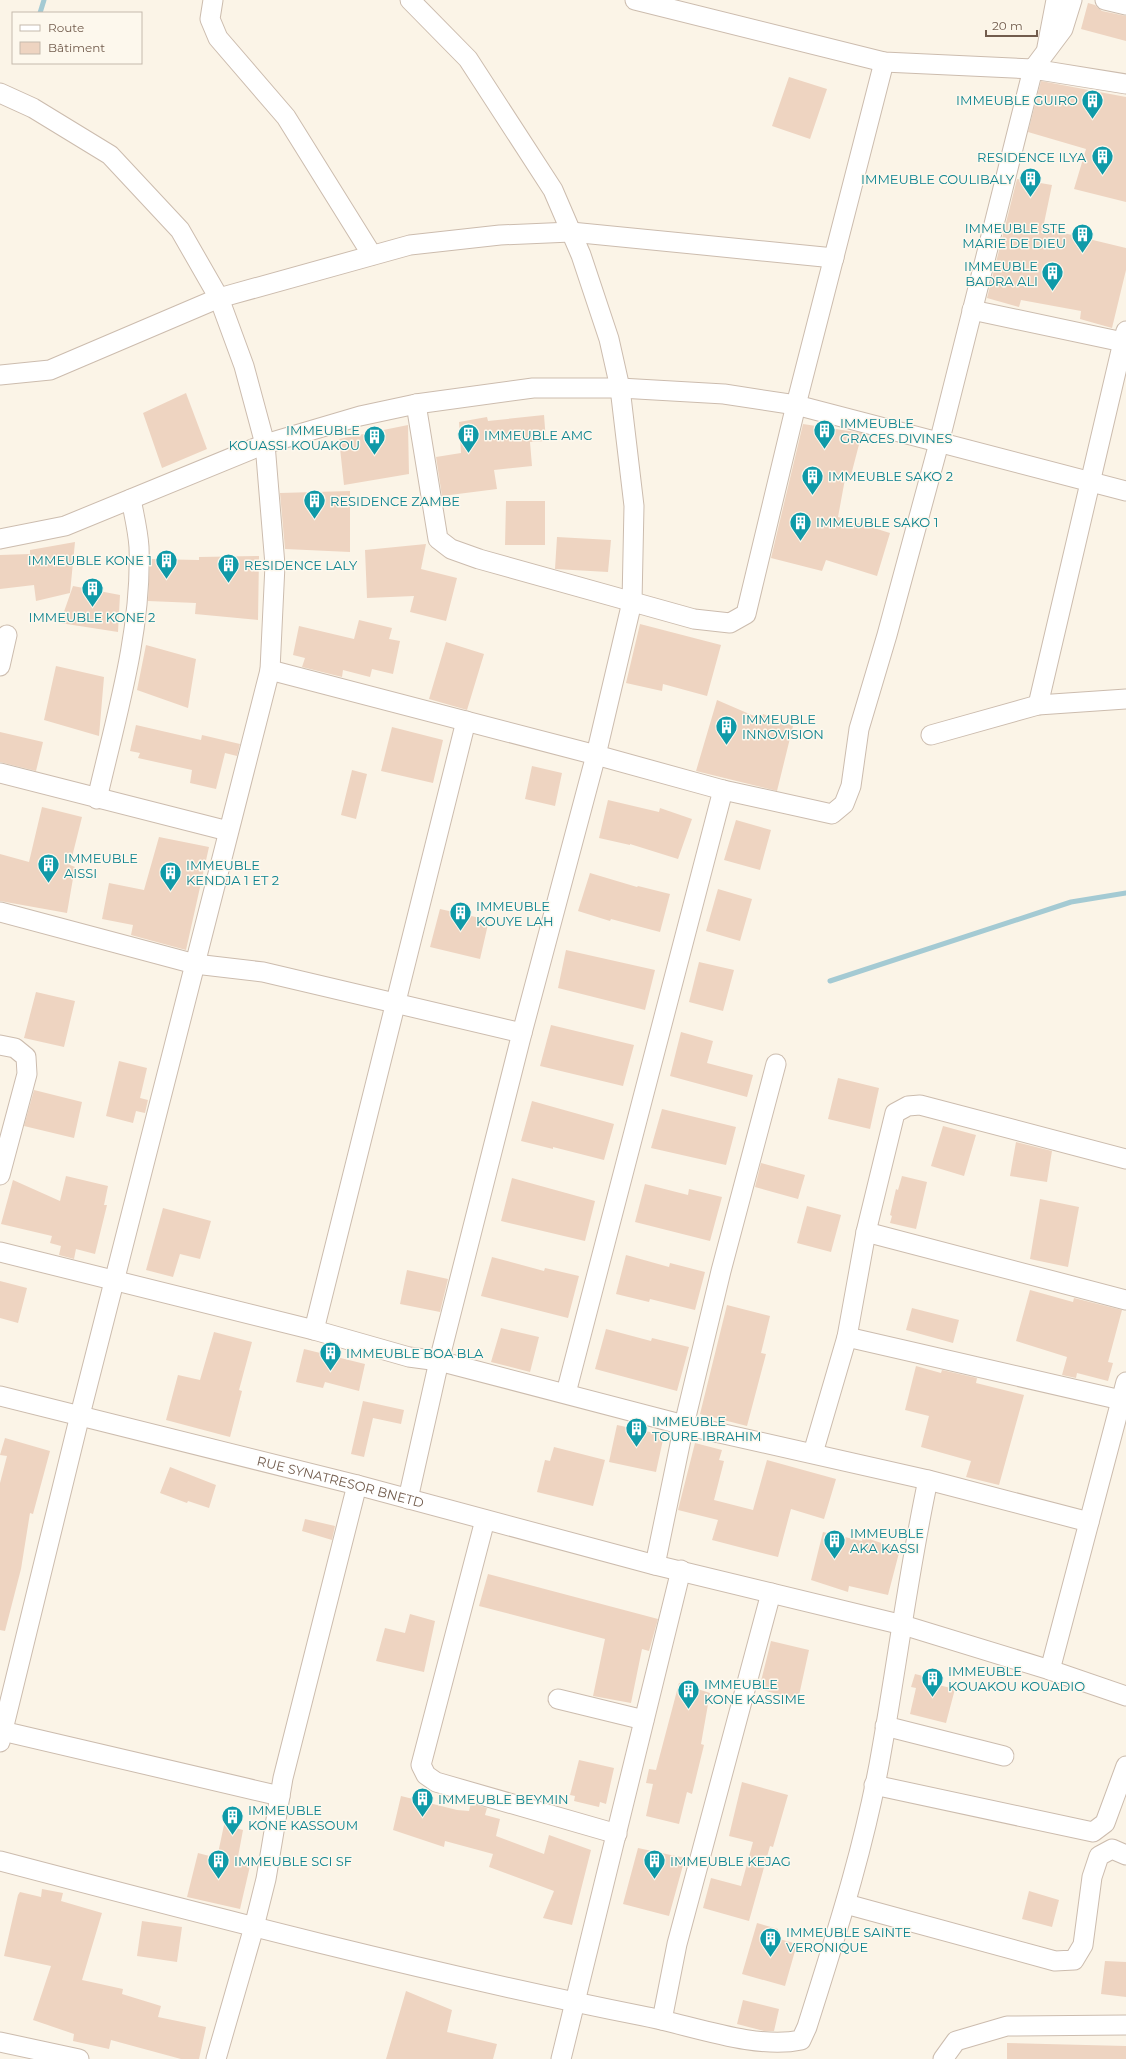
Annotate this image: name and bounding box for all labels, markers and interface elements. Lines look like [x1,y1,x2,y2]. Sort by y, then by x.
legend [12,12,142,64]
scale bar [986,12,1037,38]
text: 20 m [992,18,1023,33]
text: Route [48,20,84,35]
text: Bâtiment [48,40,105,55]
building icon: IMMEUBLE GUIRO [1080,87,1106,120]
place label: IMMEUBLE GUIRO [956,92,1078,108]
building icon: RESIDENCE ILYA [1089,144,1115,177]
place label: RESIDENCE ILYA [977,149,1087,165]
building icon: IMMEUBLE COULIBALY [1017,166,1043,199]
place label: IMMEUBLE COULIBALY [861,171,1015,187]
place label: IMMEUBLE STE MARIE DE DIEU [962,220,1066,251]
building icon: IMMEUBLE STE MARIE DE DIEU [1069,222,1095,255]
place label: IMMEUBLE BADRA ALI [964,258,1038,289]
building icon: IMMEUBLE BADRA ALI [1040,260,1066,293]
place label: IMMEUBLE GRACES DIVINES [840,415,953,446]
building icon: IMMEUBLE GRACES DIVINES [812,417,838,450]
place label: IMMEUBLE KOUASSI KOUAKOU [229,422,360,453]
building icon: IMMEUBLE AMC [456,422,482,455]
building icon: IMMEUBLE KOUASSI KOUAKOU [362,424,388,457]
place label: IMMEUBLE AMC [484,427,592,443]
building icon: IMMEUBLE SAKO 2 [799,463,825,496]
place label: IMMEUBLE SAKO 2 [828,468,953,484]
building icon: RESIDENCE ZAMBE [302,488,328,521]
place label: RESIDENCE ZAMBE [330,493,460,509]
building icon: IMMEUBLE SAKO 1 [788,509,814,542]
place label: IMMEUBLE SAKO 1 [816,514,938,530]
building icon: IMMEUBLE KONE 1 [154,547,180,580]
place label: IMMEUBLE KONE 1 [28,552,152,568]
building icon: RESIDENCE LALY [215,552,241,585]
place label: RESIDENCE LALY [244,557,358,573]
building icon: IMMEUBLE KONE 2 [79,576,105,609]
place label: IMMEUBLE KONE 2 [28,609,156,625]
place label: IMMEUBLE INNOVISION [742,711,824,742]
building icon: IMMEUBLE INNOVISION [713,713,739,746]
place label: IMMEUBLE AISSI [64,850,138,881]
building icon: IMMEUBLE AISSI [36,852,62,885]
place label: IMMEUBLE KENDJA 1 ET 2 [186,857,279,888]
building icon: IMMEUBLE KENDJA 1 ET 2 [158,859,184,892]
place label: IMMEUBLE KOUYE LAH [476,898,554,929]
building icon: IMMEUBLE KOUYE LAH [447,900,473,933]
building icon: IMMEUBLE BOA BLA [318,1340,344,1373]
place label: IMMEUBLE BOA BLA [346,1345,484,1361]
place label: IMMEUBLE TOURE IBRAHIM [652,1413,761,1444]
building icon: IMMEUBLE TOURE IBRAHIM [623,1415,649,1448]
street label: RUE SYNATRESOR BNETD [255,1452,426,1511]
place label: IMMEUBLE AKA KASSI [850,1525,924,1556]
building icon: IMMEUBLE AKA KASSI [822,1527,848,1560]
place label: IMMEUBLE KOUAKOU KOUADIO [948,1663,1085,1694]
building icon: IMMEUBLE KOUAKOU KOUADIO [920,1665,946,1698]
place label: IMMEUBLE KONE KASSIME [704,1676,806,1707]
building icon: IMMEUBLE KONE KASSIME [676,1678,702,1711]
building icon: IMMEUBLE BEYMIN [410,1786,436,1819]
place label: IMMEUBLE BEYMIN [438,1791,569,1807]
place label: IMMEUBLE KONE KASSOUM [248,1802,358,1833]
building icon: IMMEUBLE KONE KASSOUM [219,1804,245,1837]
building icon: IMMEUBLE SCI SF [206,1848,232,1881]
building icon: IMMEUBLE KEJAG [641,1848,667,1881]
place label: IMMEUBLE SCI SF [234,1853,352,1869]
place label: IMMEUBLE KEJAG [670,1853,791,1869]
place label: IMMEUBLE SAINTE VERONIQUE [786,1924,911,1955]
building icon: IMMEUBLE SAINTE VERONIQUE [757,1926,783,1959]

